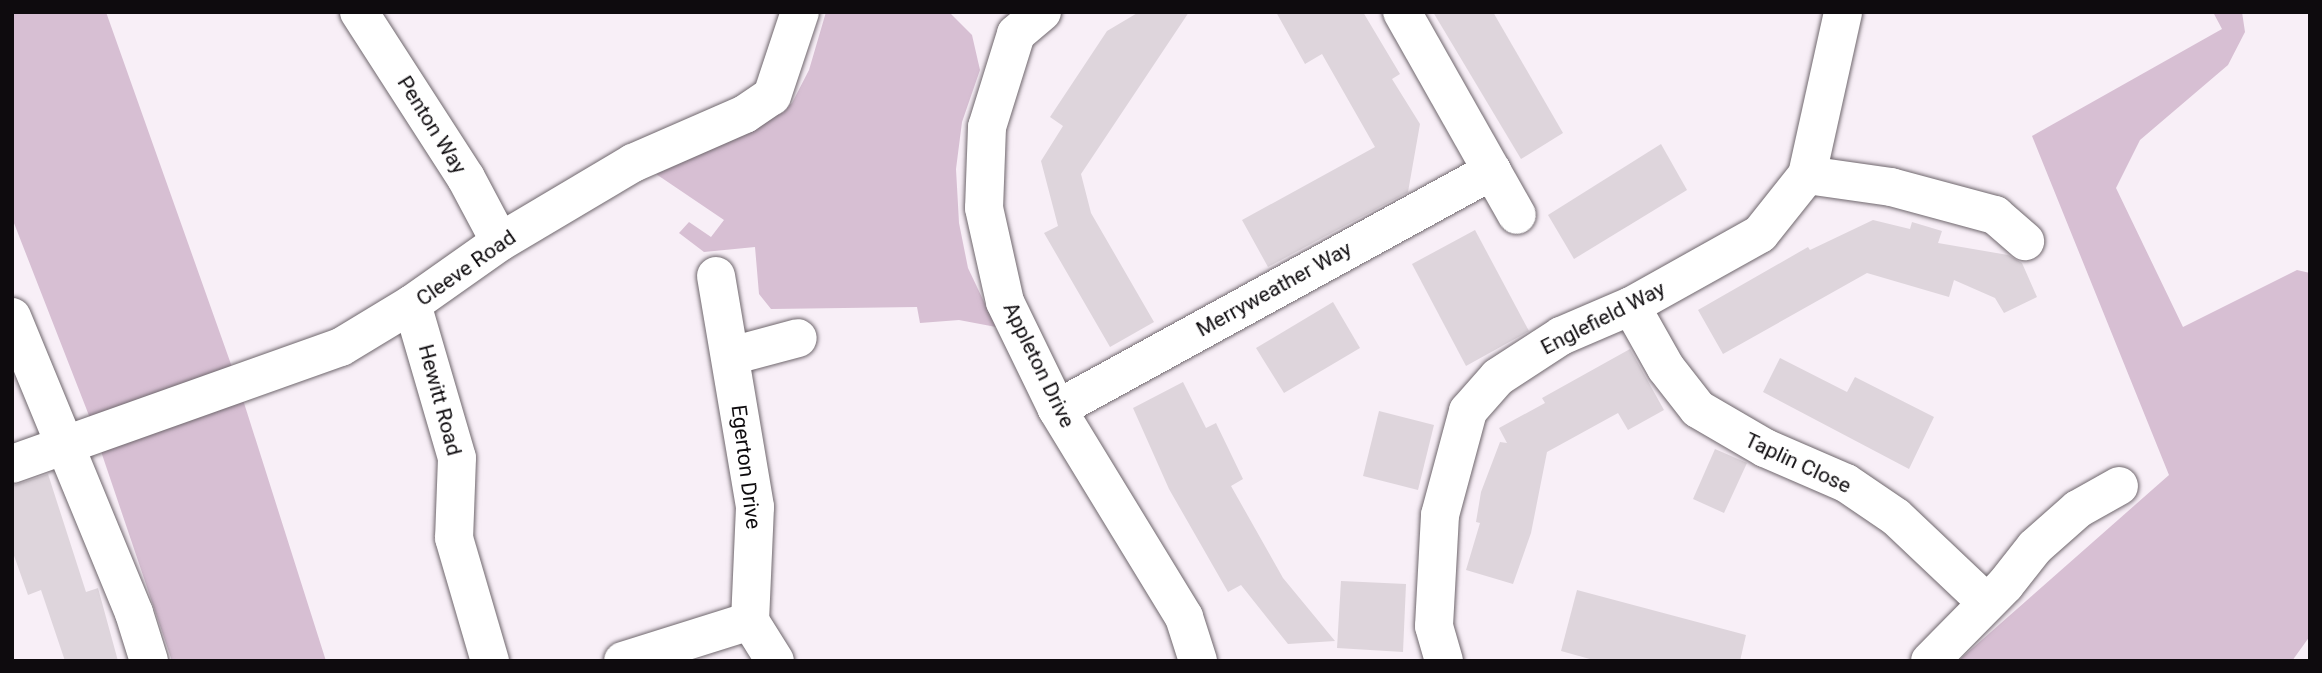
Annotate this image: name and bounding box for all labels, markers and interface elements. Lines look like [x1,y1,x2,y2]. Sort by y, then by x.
street label: Penton Way [392,71,472,179]
street label: Cleeve Road [411,225,521,311]
street label: Merryweather Way [1192,236,1356,342]
street label: Englefield Way [1537,276,1669,360]
street label: Appleton Drive [998,298,1080,432]
street label: Hewitt Road [413,342,467,458]
street label: Egerton Drive [726,403,766,531]
street label: Taplin Close [1741,427,1855,499]

